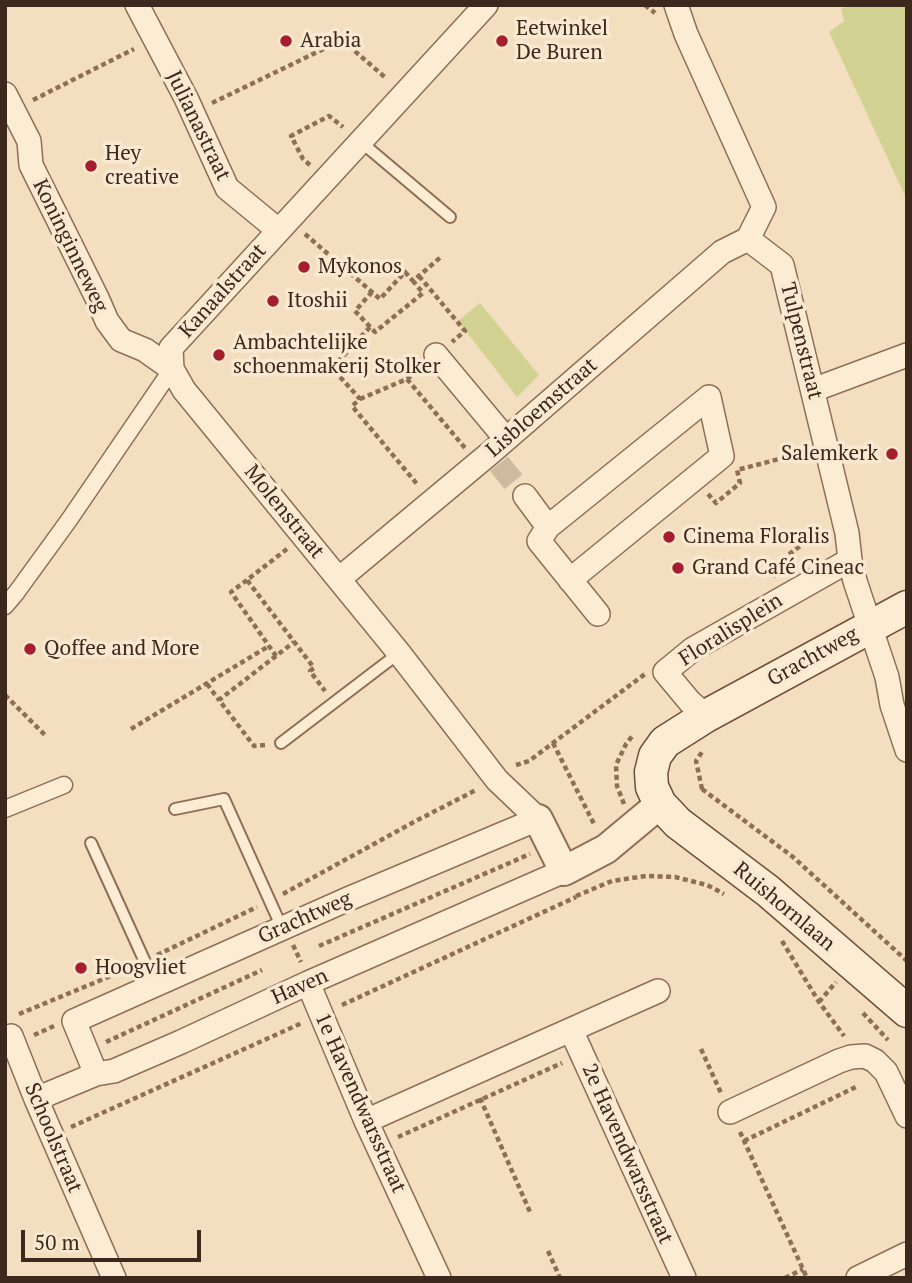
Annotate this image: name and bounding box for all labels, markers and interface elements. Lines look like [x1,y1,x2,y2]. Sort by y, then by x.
place label: Eetwinkel De Buren [516,16,608,66]
place label: Arabia [300,28,361,54]
marker: Arabia [278,33,294,49]
marker: Eetwinkel De Buren [494,33,510,49]
street label: Julianastraat [160,67,236,185]
place label: Hey creative [105,141,179,191]
marker: Hey creative [83,158,99,174]
street label: Koninginneweg [27,175,113,317]
street label: Kanaalstraat [174,239,272,343]
place label: Mykonos [318,254,402,280]
marker: Mykonos [296,259,312,275]
street label: Tulpenstraat [774,280,828,402]
place label: Itoshii [287,288,348,314]
marker: Itoshii [265,293,281,309]
place label: Ambachtelijke schoenmakerij Stolker [233,330,440,380]
marker: Ambachtelijke schoenmakerij Stolker [211,347,227,363]
street label: Lisbloemstraat [481,353,603,463]
place label: Salemkerk [781,441,878,467]
marker: Salemkerk [884,446,900,462]
street label: Molenstraat [239,460,329,564]
place label: Cinema Floralis [683,524,829,550]
marker: Cinema Floralis [661,529,677,545]
place label: Grand Café Cineac [692,555,864,581]
marker: Grand Café Cineac [670,560,686,576]
street label: Floralisplein [675,588,787,672]
street label: Grachtweg [763,622,863,692]
place label: Qoffee and More [44,636,200,662]
marker: Qoffee and More [22,641,38,657]
street label: Ruishornlaan [728,857,840,957]
street label: Grachtweg [254,886,356,950]
place label: Hoogvliet [95,955,186,981]
marker: Hoogvliet [73,960,89,976]
street label: Haven [268,963,332,1011]
street label: 1e Havendwarsstraat [309,1009,411,1197]
street label: 2e Havendwarsstraat [576,1060,678,1248]
street label: Schoolstraat [19,1079,87,1197]
scale bar [24,1216,205,1260]
text: 50 m [34,1228,80,1256]

